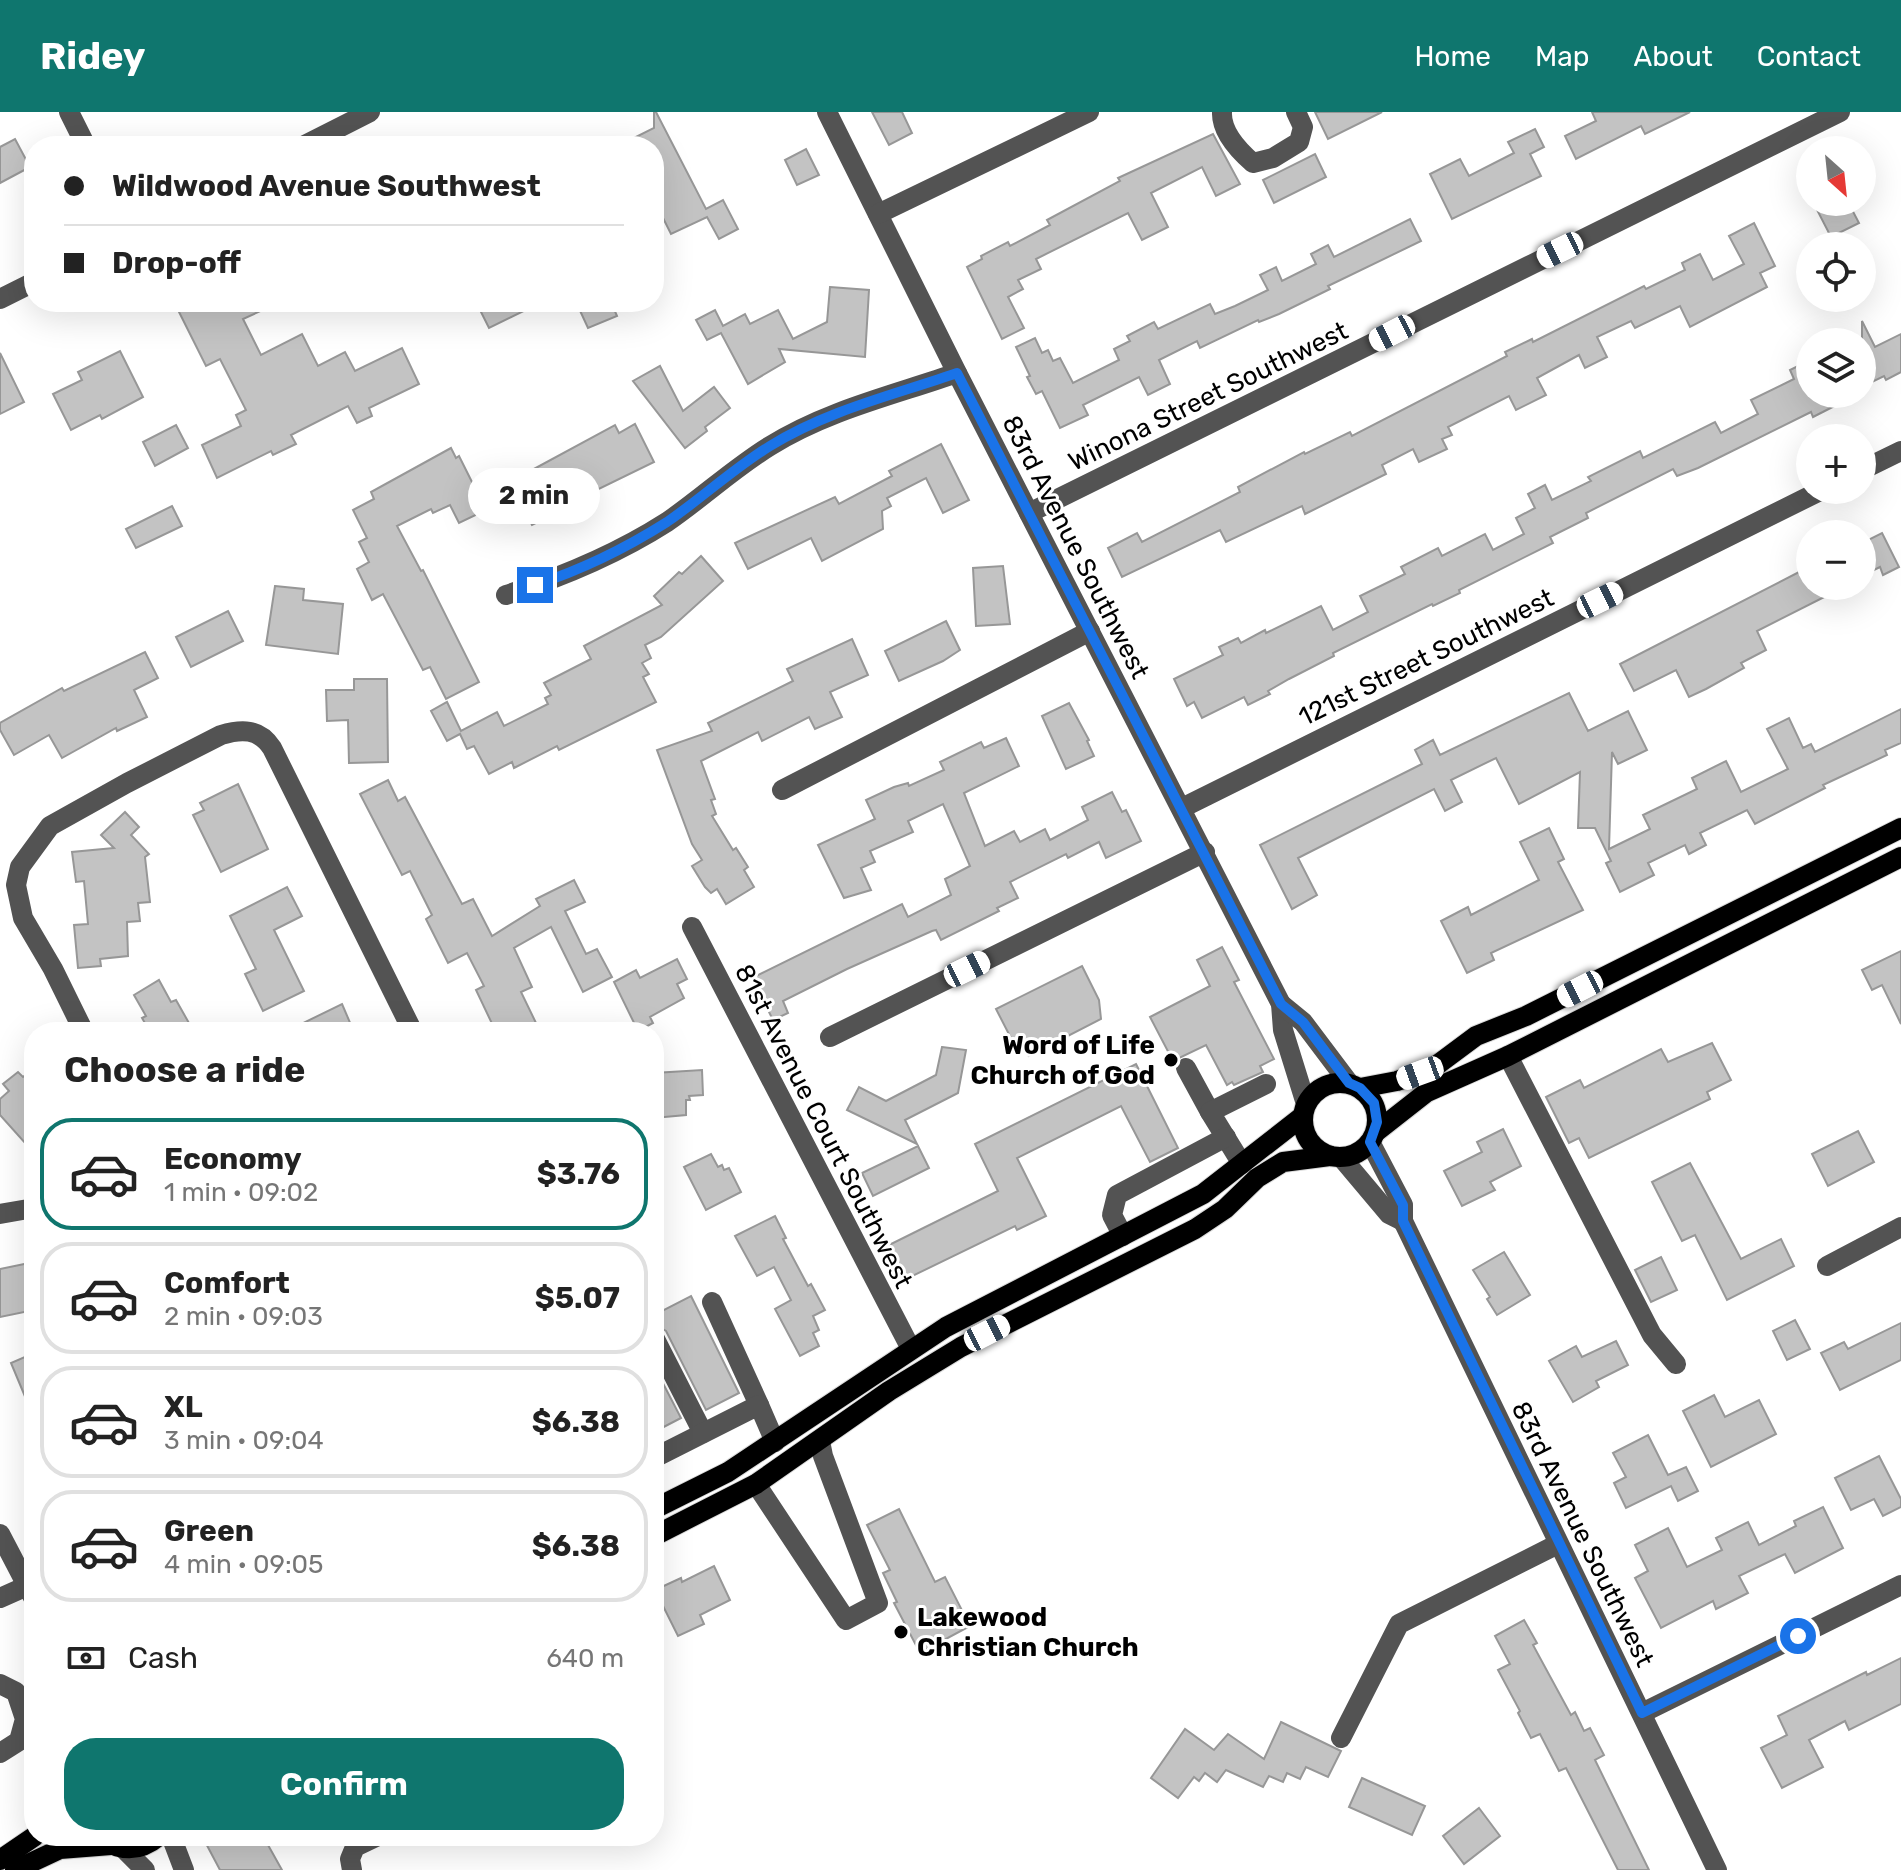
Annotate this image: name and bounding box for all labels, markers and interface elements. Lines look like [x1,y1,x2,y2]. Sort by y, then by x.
text: Ridey [40,33,146,79]
text: Home [1414,40,1491,73]
text: Map [1535,40,1589,73]
text: About [1633,40,1713,73]
text: Contact [1757,40,1861,73]
north arrow [1796,136,1876,216]
map controls [1796,136,1876,600]
text: Wildwood Avenue Southwest [112,168,541,204]
car [1533,229,1587,271]
button: locate [1796,232,1876,312]
text: Drop-off [112,245,241,281]
car [1365,311,1419,355]
street label: Winona Street Southwest [1064,315,1353,478]
button: layers [1796,328,1876,408]
street label: 83rd Avenue Southwest [996,410,1156,684]
button: + [1796,424,1876,504]
callout: 2 min [469,469,601,525]
text: 2 min [499,480,569,511]
button: − [1796,520,1876,600]
route end [517,567,553,603]
car [1573,579,1627,621]
street label: 121st Street Southwest [1294,582,1559,733]
car [940,948,994,990]
street label: 81st Avenue Court Southwest [728,959,919,1293]
car [1553,967,1607,1011]
place label: Word of Life Church of God [970,1030,1155,1091]
text: Choose a ride [64,1048,305,1091]
marker: Word of Life Church of God [1162,1051,1180,1069]
car [1393,1054,1447,1092]
icon: car [68,1138,140,1210]
text: Economy [164,1141,302,1177]
text: $3.76 [537,1156,620,1192]
text: 1 min · 09:02 [164,1177,318,1208]
icon: car [68,1262,140,1334]
text: Comfort [164,1265,290,1301]
text: $5.07 [535,1280,620,1316]
text: 2 min · 09:03 [164,1301,323,1332]
car [960,1311,1014,1355]
icon: car [68,1386,140,1458]
text: XL [164,1389,203,1425]
street label: 83rd Avenue Southwest [1505,1396,1660,1672]
text: $6.38 [532,1404,620,1440]
text: 3 min · 09:04 [164,1425,324,1456]
icon: car [68,1510,140,1582]
text: Green [164,1513,254,1549]
text: $6.38 [532,1528,620,1564]
text: 4 min · 09:05 [164,1549,324,1580]
place label: Lakewood Christian Church [917,1602,1139,1663]
route start [1780,1618,1816,1654]
marker: Lakewood Christian Church [892,1623,910,1641]
icon: cash [64,1636,108,1680]
text: Cash [128,1640,198,1676]
text: 640 m [546,1643,624,1674]
button: Confirm [64,1738,624,1830]

